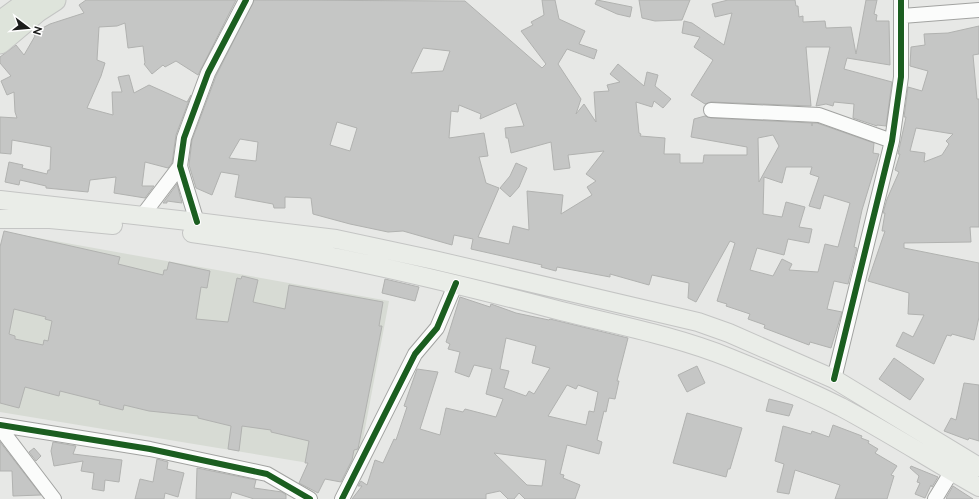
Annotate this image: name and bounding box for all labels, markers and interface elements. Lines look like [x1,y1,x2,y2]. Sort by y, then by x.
north arrow [8,8,48,48]
text: N [30,25,45,36]

